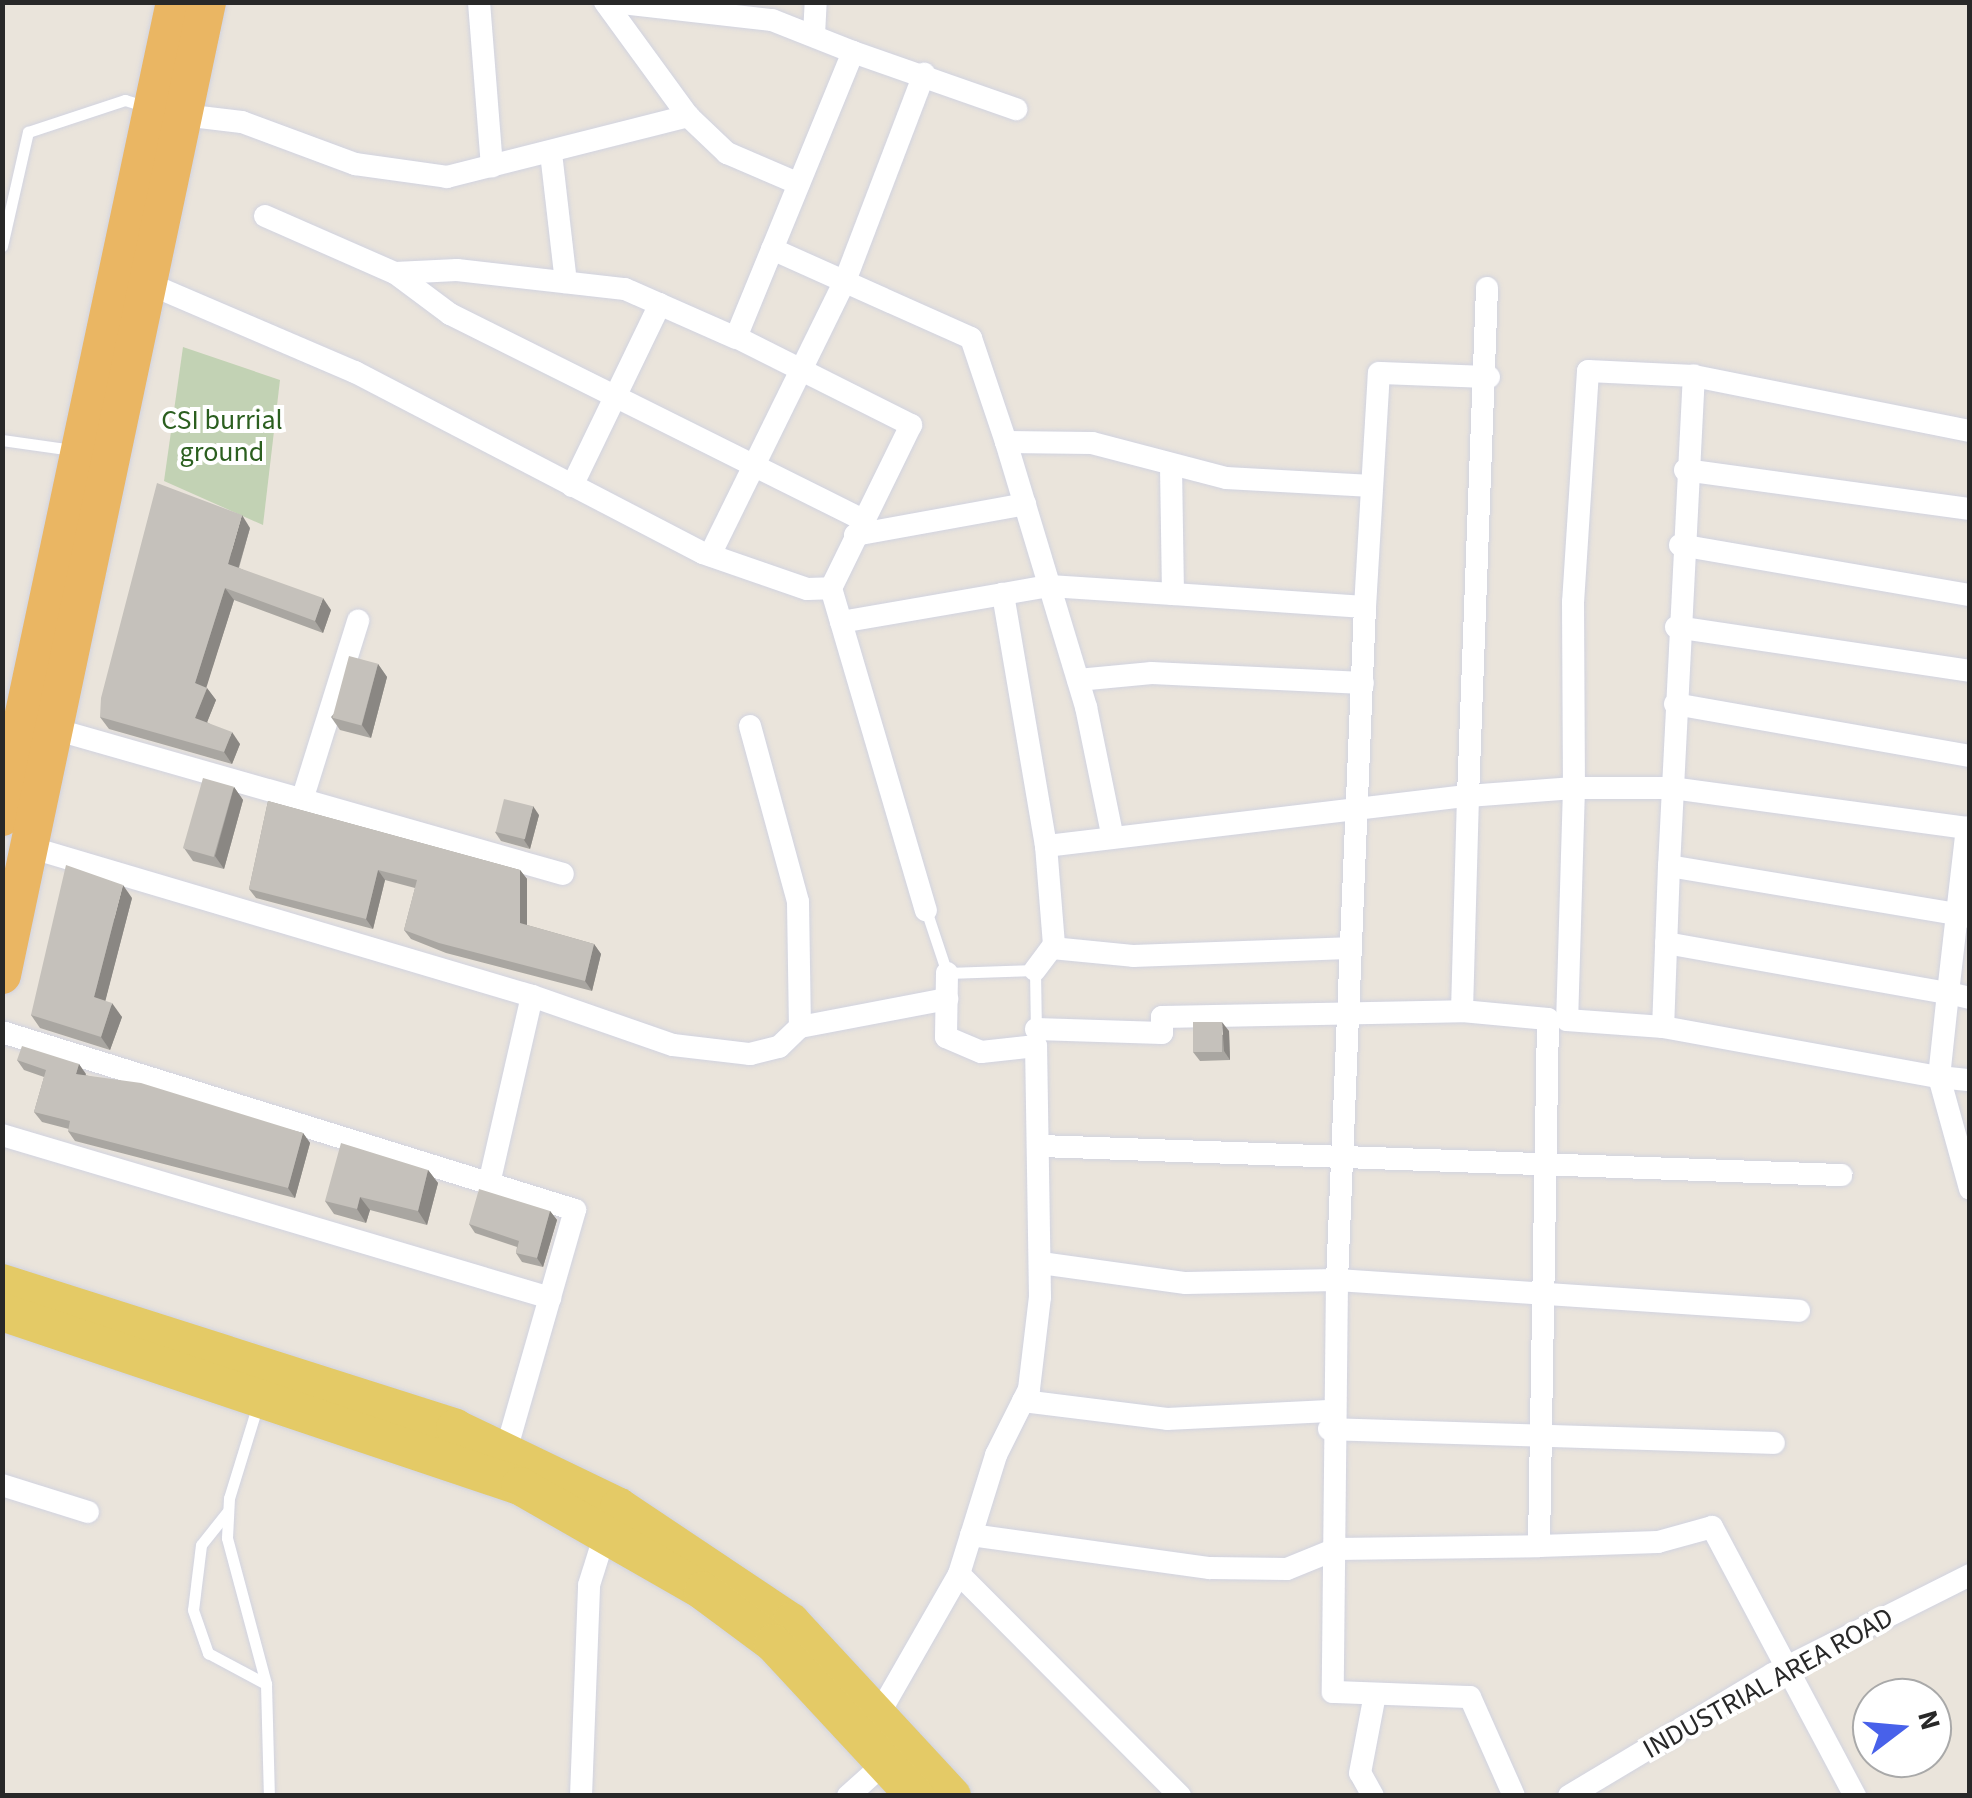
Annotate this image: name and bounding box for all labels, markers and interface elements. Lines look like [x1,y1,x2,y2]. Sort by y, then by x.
park label: CSI burrial ground [161,403,283,469]
street label: INDUSTRIAL AREA ROAD [1637,1600,1899,1766]
north arrow [1852,1678,1952,1778]
text: N [1907,1706,1951,1735]

